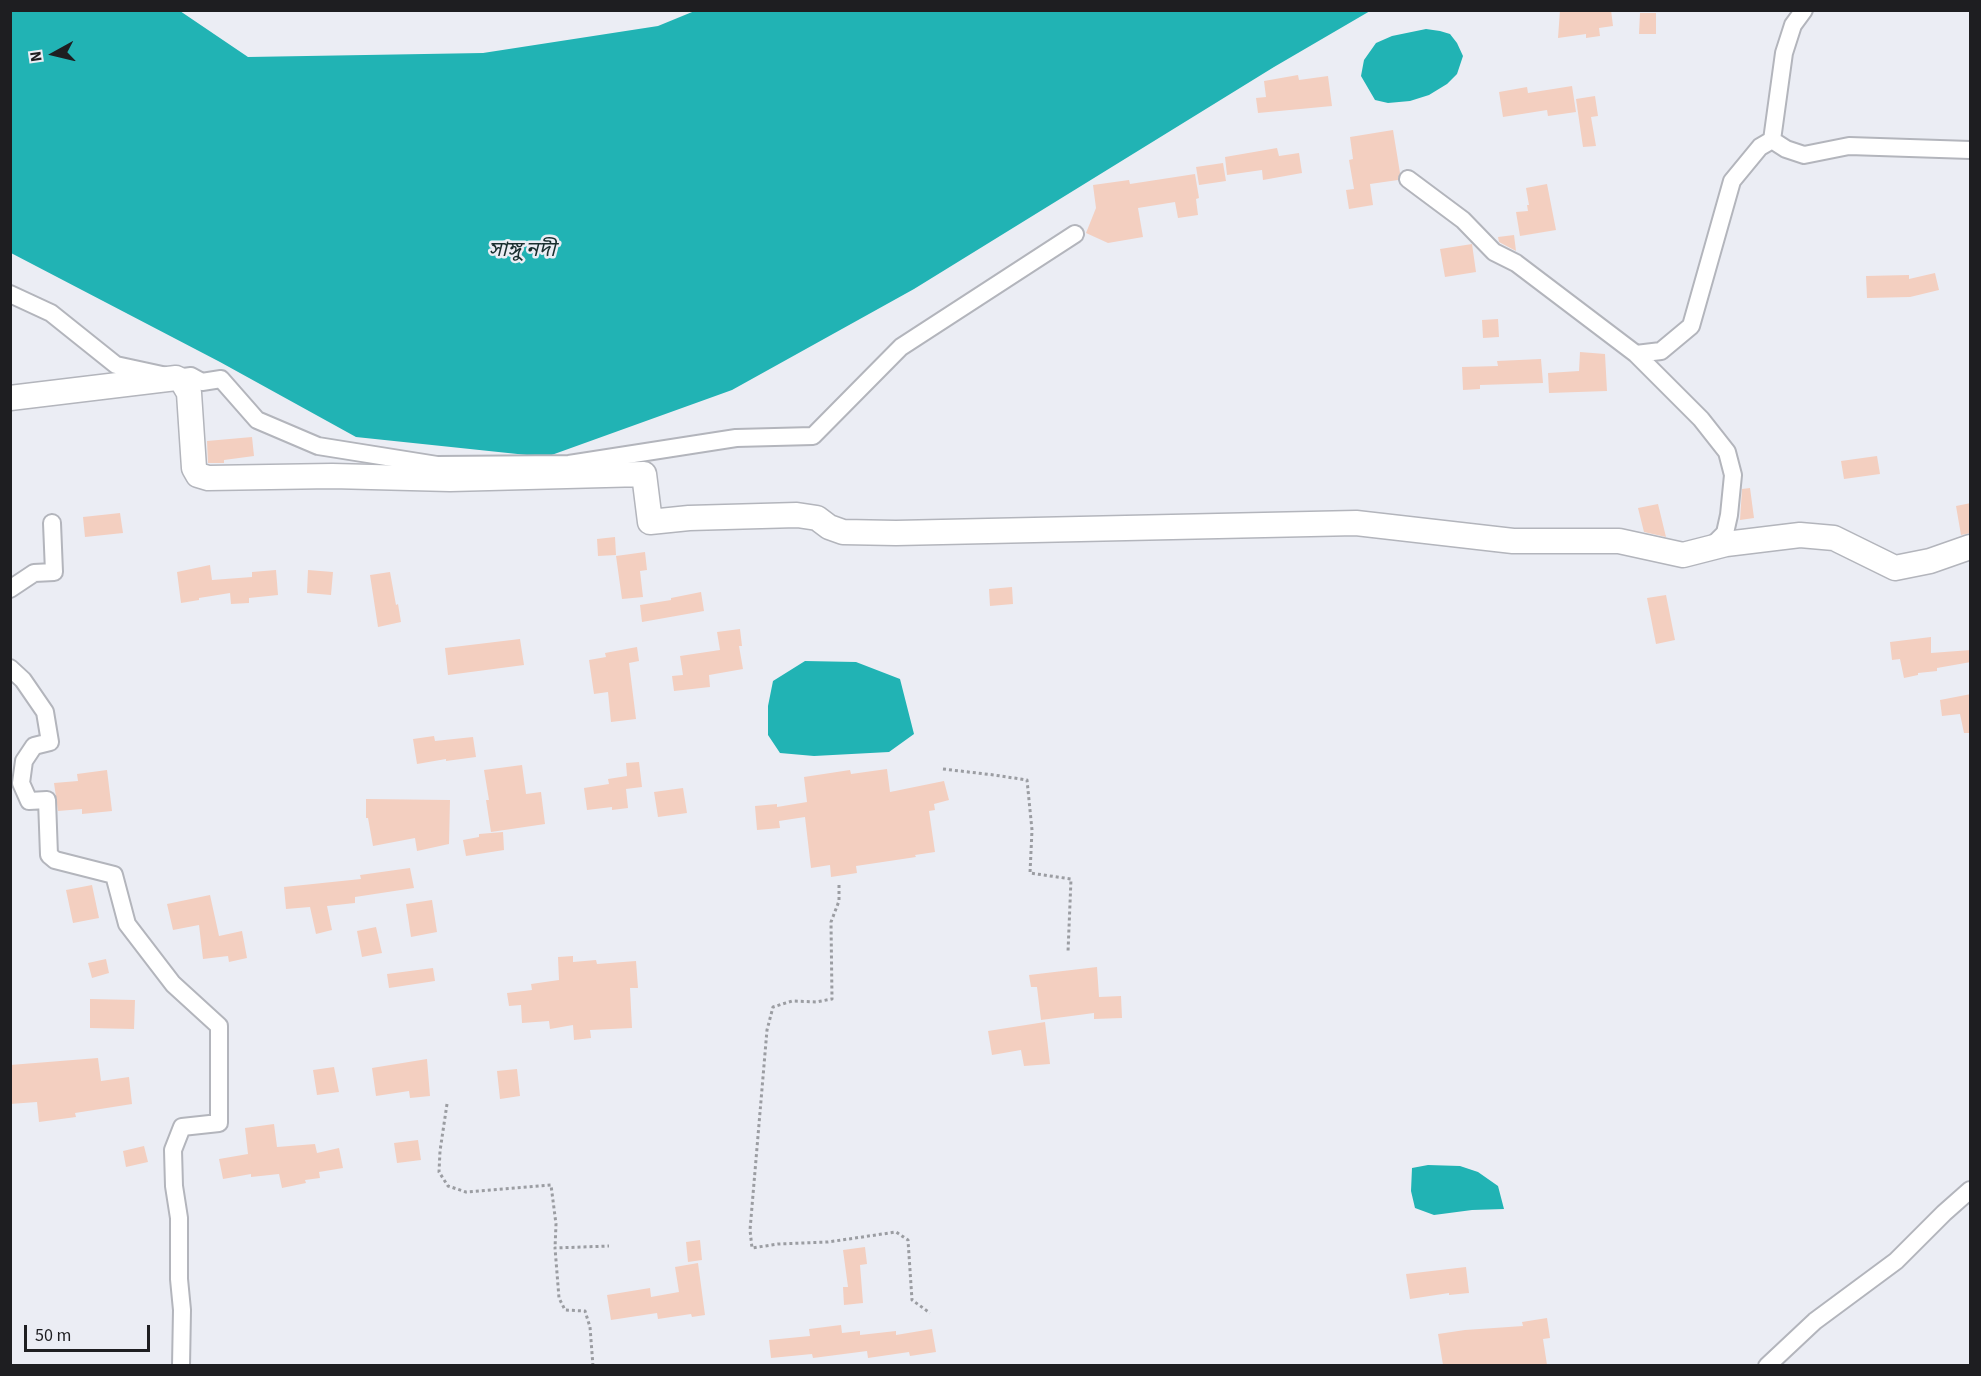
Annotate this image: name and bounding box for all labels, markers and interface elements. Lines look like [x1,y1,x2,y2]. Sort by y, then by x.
north arrow [24,24,84,84]
text: N [25,50,48,63]
water label: সাঙ্গু নদী [488,238,556,264]
scale bar [27,1313,153,1351]
text: 50 m [35,1323,71,1348]

